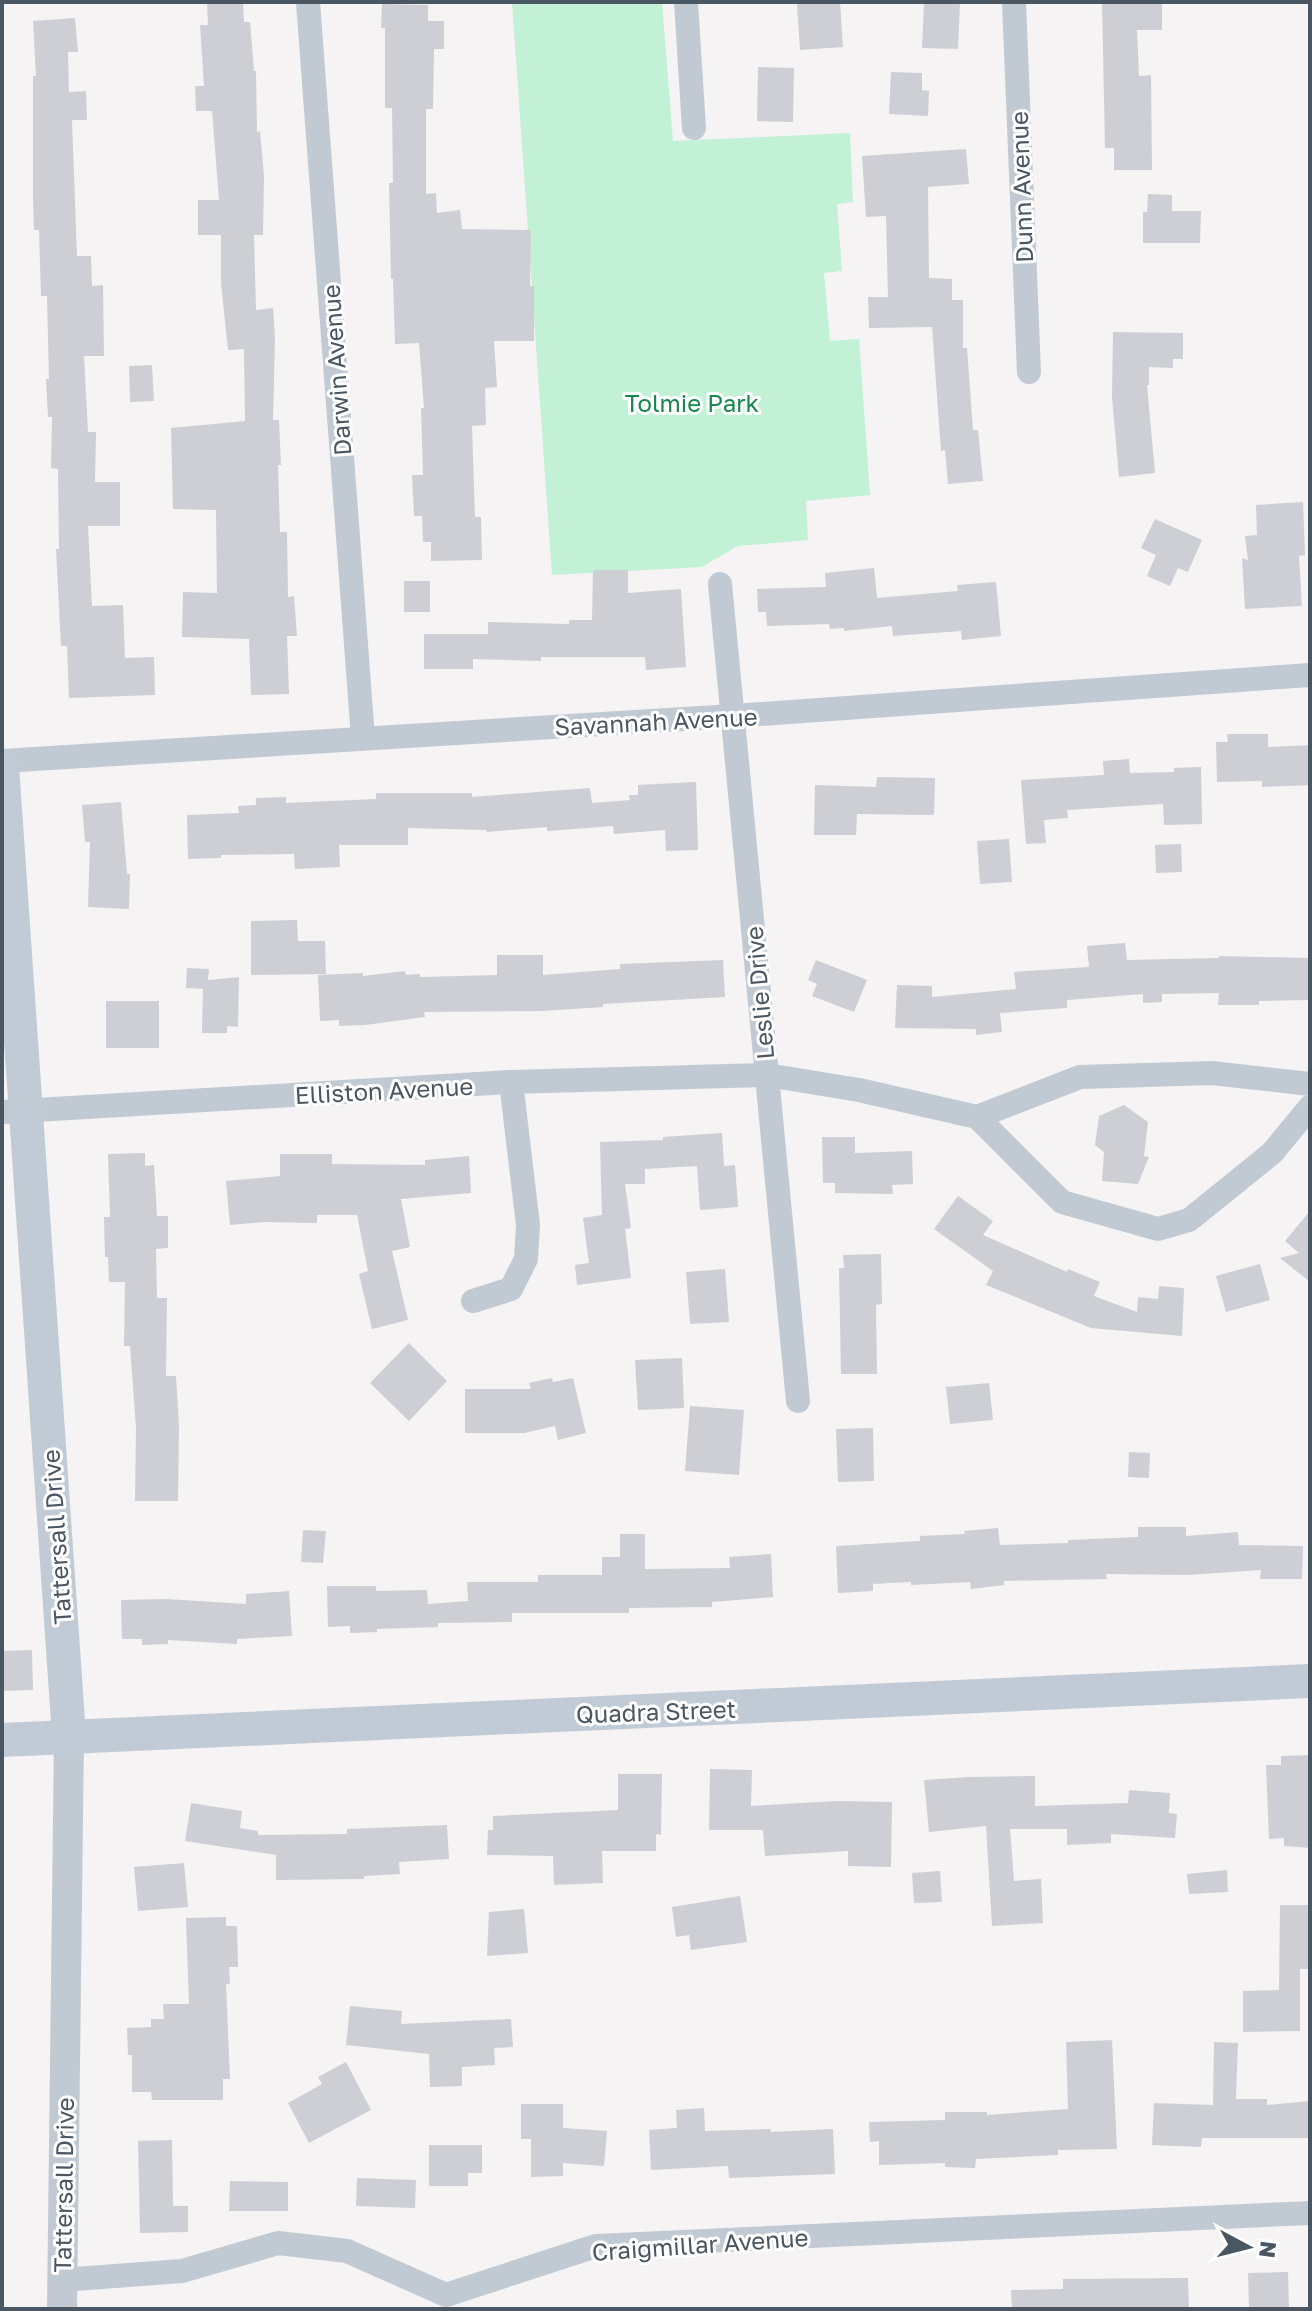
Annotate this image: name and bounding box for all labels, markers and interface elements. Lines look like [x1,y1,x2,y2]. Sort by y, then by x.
street label: Dunn Avenue [1004,111,1038,263]
street label: Darwin Avenue [316,283,356,457]
park label: Tolmie Park [625,388,759,417]
street label: Savannah Avenue [554,701,758,741]
street label: Leslie Drive [739,925,779,1061]
street label: Elliston Avenue [294,1071,474,1109]
street label: Tattersall Drive [35,1448,77,1626]
street label: Quadra Street [575,1694,737,1728]
street label: Tattersall Drive [47,2097,79,2273]
north arrow [1208,2207,1288,2287]
street label: Craigmillar Avenue [591,2222,809,2266]
text: N [1254,2240,1283,2259]

